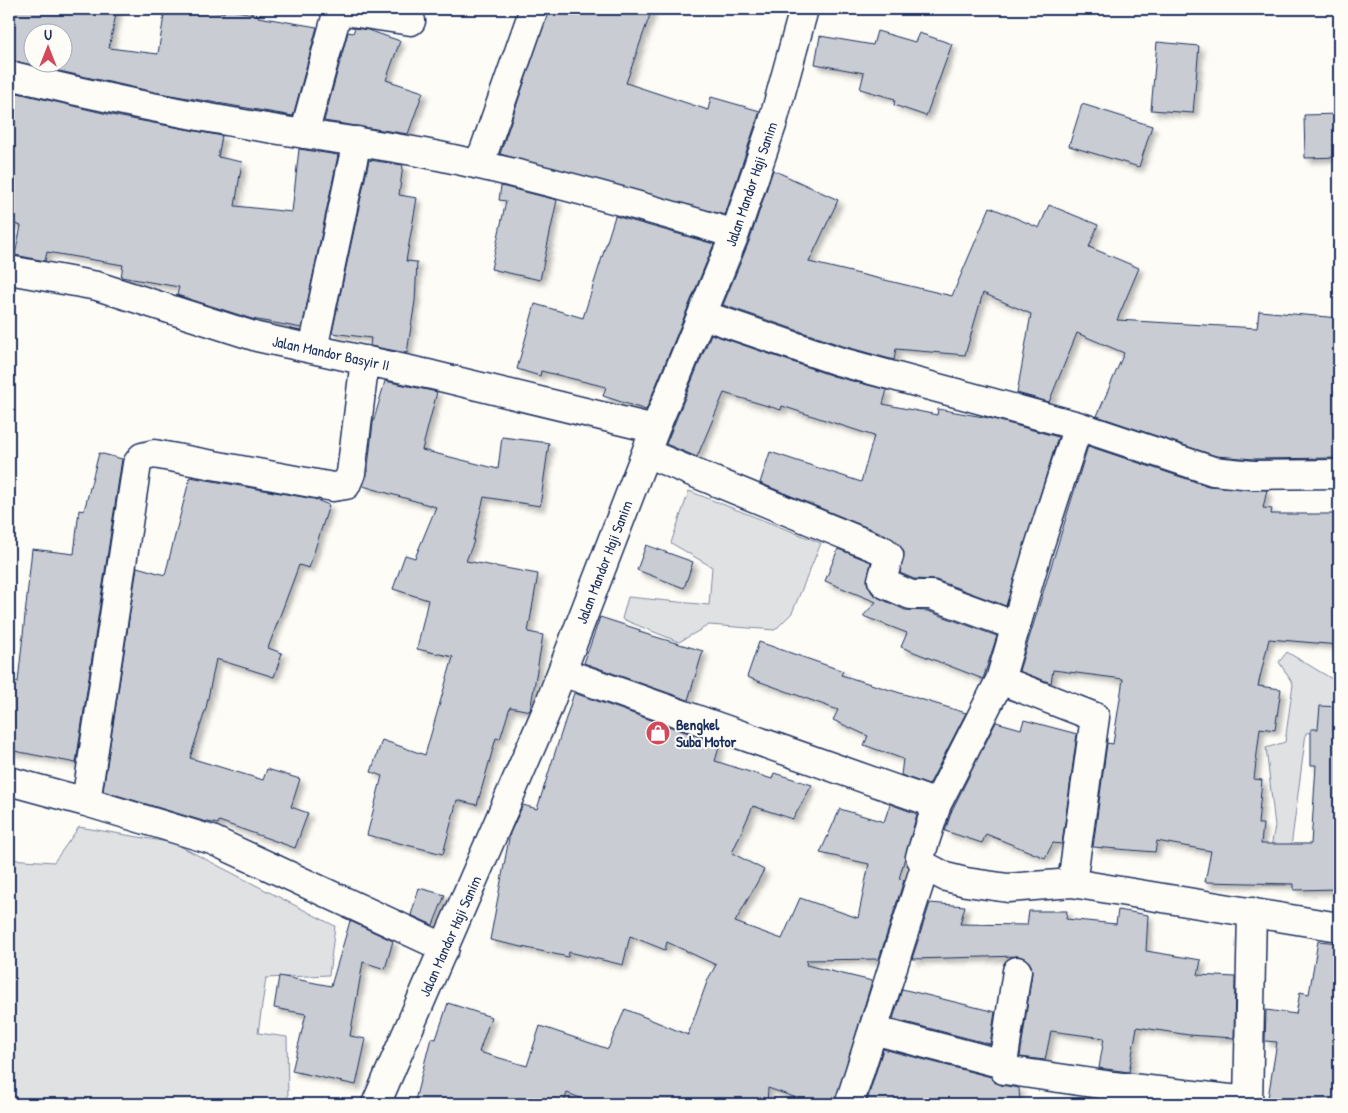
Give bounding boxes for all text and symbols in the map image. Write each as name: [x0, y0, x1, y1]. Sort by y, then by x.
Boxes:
north arrow: [22, 22, 72, 72]
text: U: [44, 25, 52, 44]
street label: Jalan Mandor Haji Sanim: [720, 119, 782, 249]
street label: Jalan Mandor Basyir II: [270, 330, 392, 376]
street label: Jalan Mandor Haji Sanim: [571, 497, 637, 627]
place label: Bengkel Suba Motor: [676, 714, 737, 752]
shop icon: Bengkel Suba Motor: [645, 720, 671, 746]
street label: Jalan Mandor Haji Sanim: [414, 872, 486, 1000]

